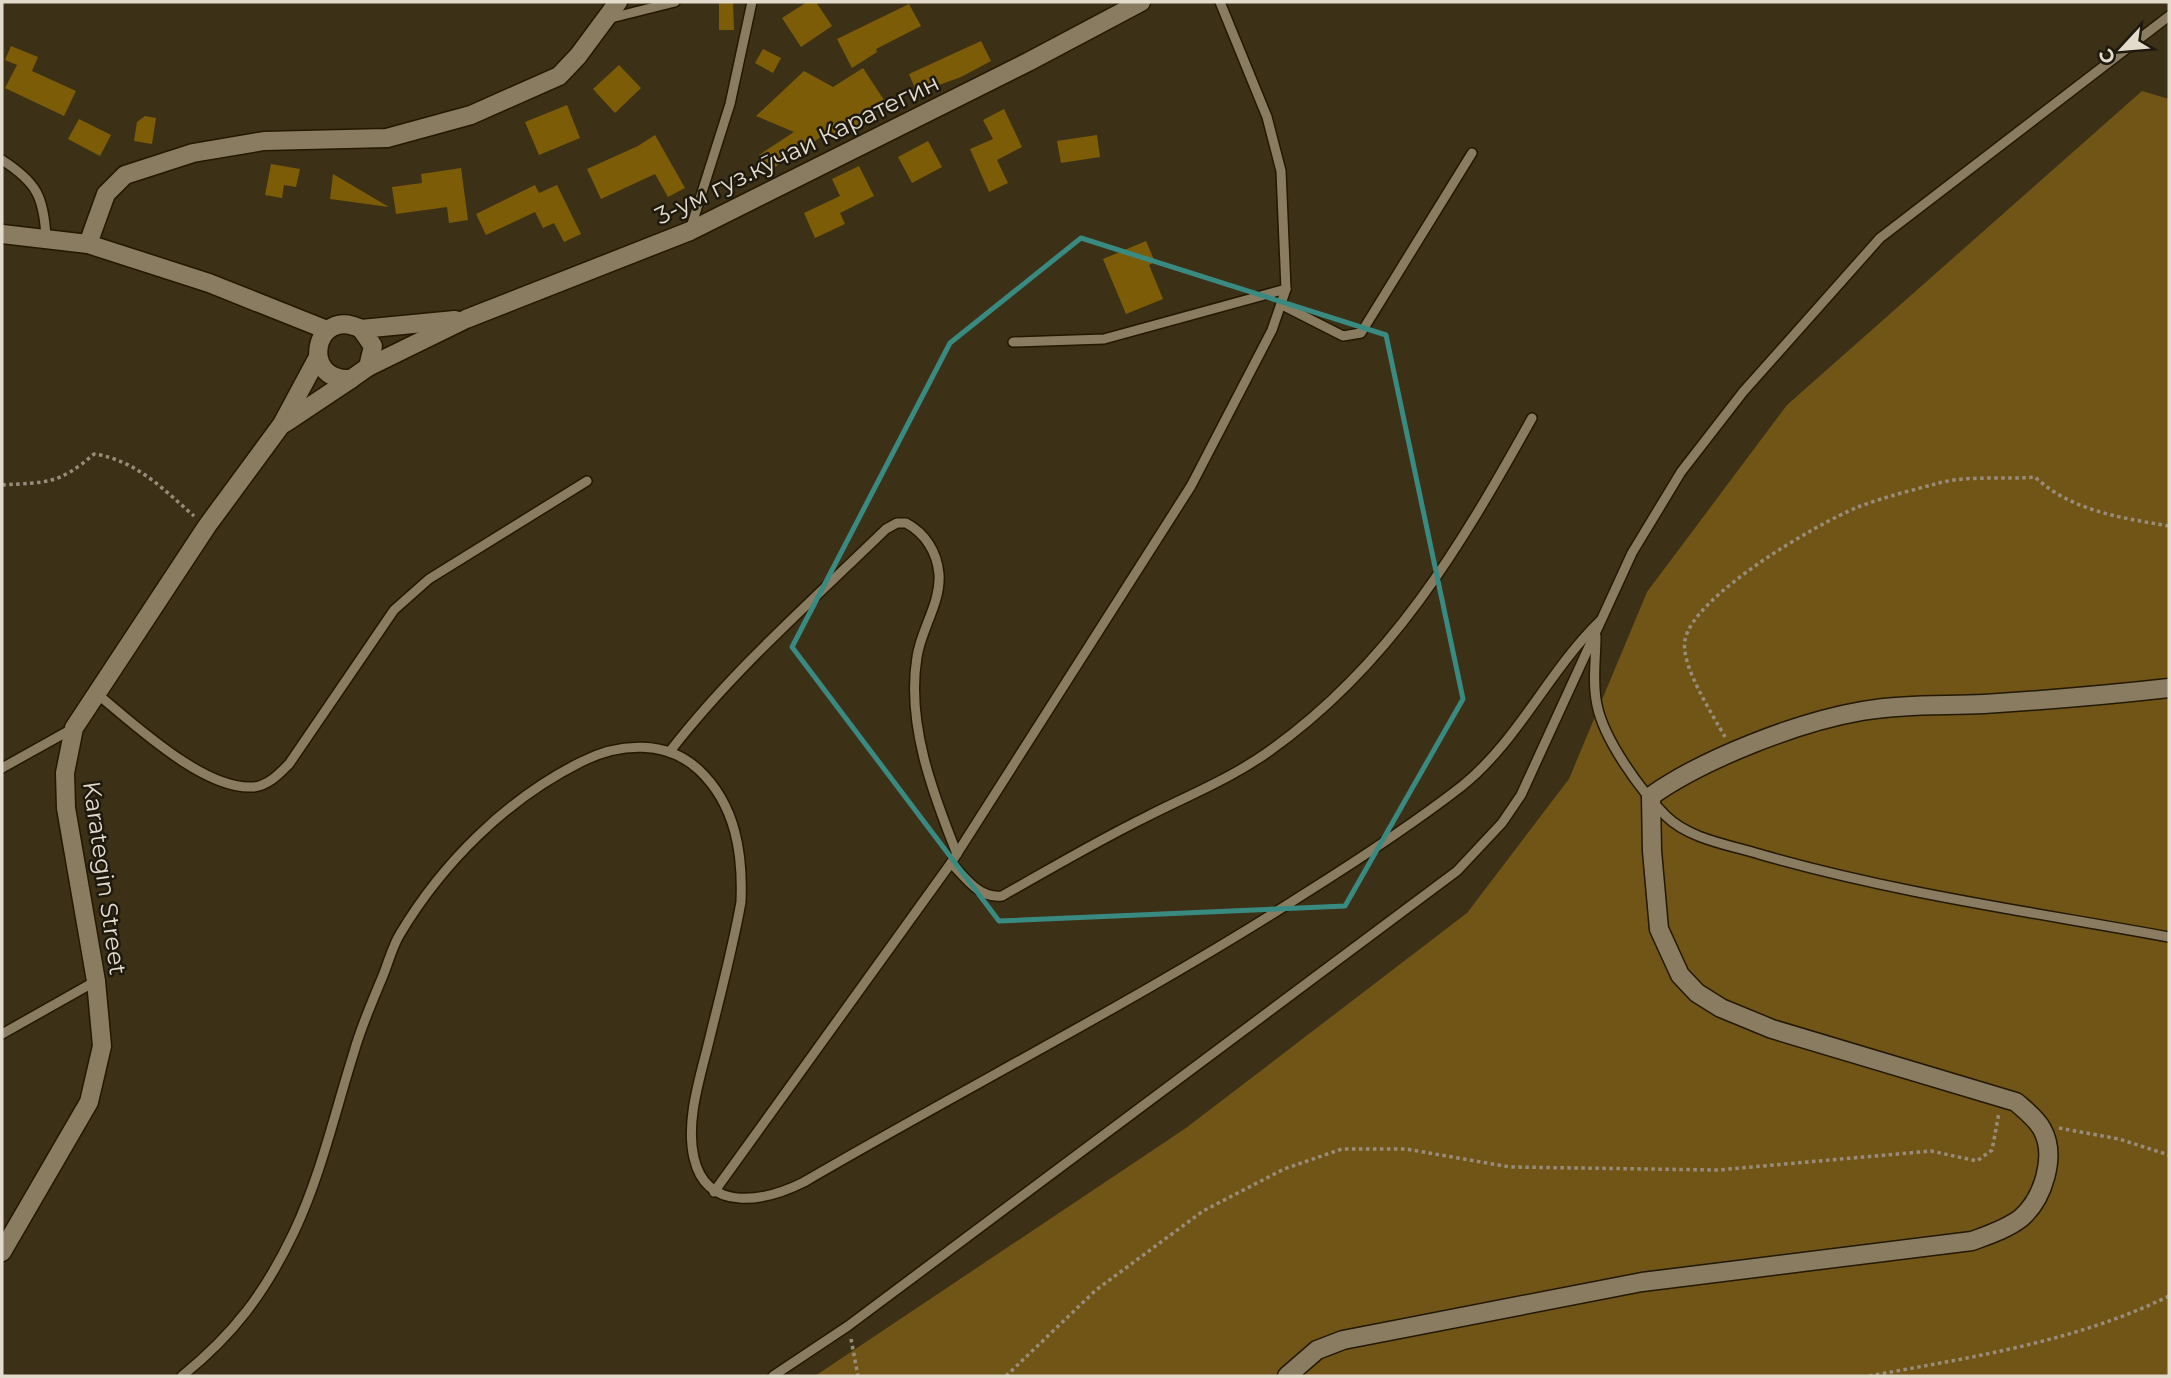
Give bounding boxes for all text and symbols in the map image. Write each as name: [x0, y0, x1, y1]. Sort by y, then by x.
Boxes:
north arrow: [2087, 14, 2157, 84]
text: С: [2094, 45, 2121, 67]
street label: 3-ум гуз.кӯчаи Каратегин: [650, 68, 944, 230]
street label: Karategin Street: [77, 779, 133, 977]

